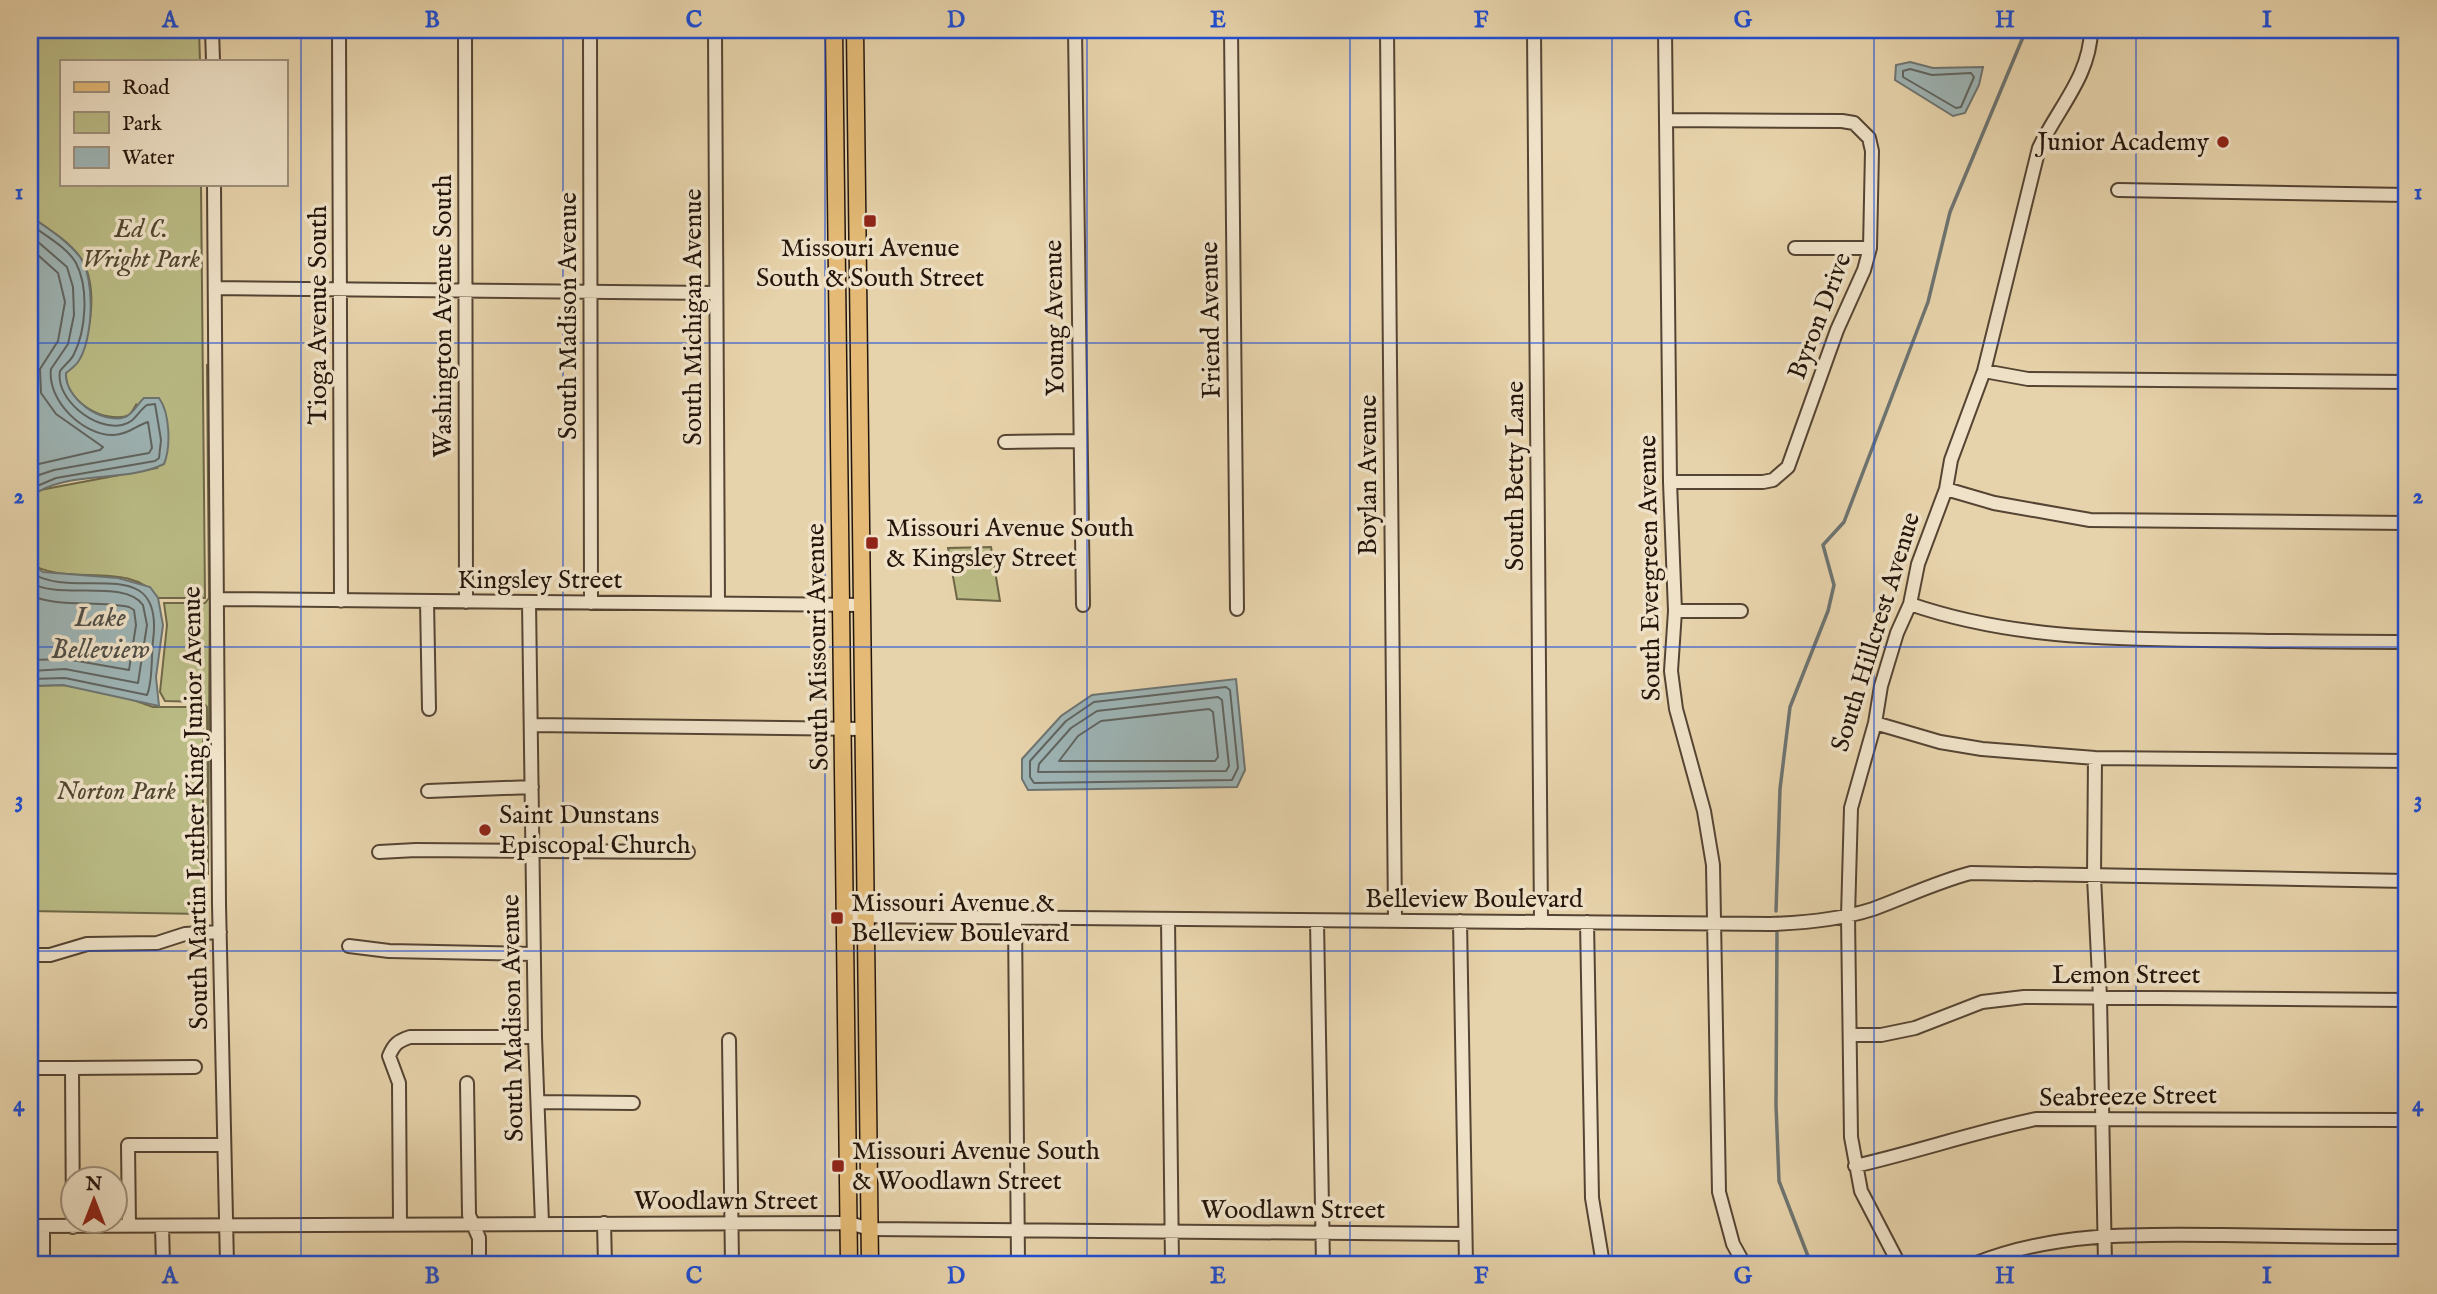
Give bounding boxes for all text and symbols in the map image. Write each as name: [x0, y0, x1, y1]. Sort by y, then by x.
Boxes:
text: A: [161, 6, 179, 35]
text: B: [424, 6, 440, 35]
text: C: [686, 6, 703, 35]
text: D: [947, 6, 965, 35]
text: E: [1210, 6, 1226, 35]
text: F: [1474, 6, 1489, 35]
text: G: [1734, 6, 1753, 35]
text: H: [1995, 6, 2015, 35]
text: I: [2262, 6, 2272, 35]
legend: [60, 60, 287, 186]
text: Road: [122, 75, 170, 102]
text: Park: [122, 111, 163, 138]
place label: Junior Academy: [2034, 126, 2209, 159]
marker: Junior Academy: [2215, 134, 2231, 150]
text: Water: [122, 145, 175, 172]
street label: Washington Avenue South: [427, 174, 460, 458]
text: 1: [15, 178, 23, 207]
text: 1: [2414, 178, 2422, 207]
street label: South Michigan Avenue: [677, 189, 710, 445]
street label: South Madison Avenue: [552, 192, 585, 440]
street label: Tioga Avenue South: [302, 205, 335, 425]
park label: Ed C. Wright Park: [82, 213, 201, 277]
marker: Missouri Avenue South & South Street: [862, 213, 878, 229]
place label: Missouri Avenue South & South Street: [756, 232, 984, 295]
street label: Young Avenue: [1037, 239, 1073, 397]
street label: Friend Avenue: [1193, 241, 1229, 399]
street label: Byron Drive: [1781, 248, 1859, 384]
street label: South Betty Lane: [1499, 381, 1532, 571]
street label: Boylan Avenue: [1352, 394, 1385, 555]
street label: South Evergreen Avenue: [1631, 434, 1669, 701]
text: 2: [14, 482, 25, 511]
text: 2: [2413, 482, 2424, 511]
street label: South Hillcrest Avenue: [1824, 508, 1928, 756]
place label: Missouri Avenue South & Kingsley Street: [886, 512, 1134, 575]
street label: South Missouri Avenue: [799, 523, 837, 771]
marker: Missouri Avenue South & Kingsley Street: [864, 535, 880, 551]
street label: Kingsley Street: [458, 564, 622, 597]
street label: South Martin Luther King Junior Avenue: [176, 586, 216, 1030]
water label: Lake Belleview: [51, 601, 149, 668]
park label: Norton Park: [56, 775, 176, 808]
text: 3: [15, 786, 23, 815]
text: 3: [2414, 786, 2422, 815]
place label: Saint Dunstans Episcopal Church: [499, 799, 691, 862]
marker: Saint Dunstans Episcopal Church: [477, 822, 493, 838]
street label: Belleview Boulevard: [1365, 883, 1583, 916]
place label: Missouri Avenue & Belleview Boulevard: [851, 887, 1069, 950]
street label: South Madison Avenue: [494, 894, 532, 1142]
marker: Missouri Avenue & Belleview Boulevard: [829, 910, 845, 926]
street label: Lemon Street: [2052, 959, 2200, 992]
street label: Seabreeze Street: [2039, 1079, 2217, 1115]
text: 4: [13, 1090, 25, 1119]
text: 4: [2412, 1090, 2424, 1119]
place label: Missouri Avenue South & Woodlawn Street: [852, 1135, 1100, 1198]
marker: Missouri Avenue South & Woodlawn Street: [830, 1158, 846, 1174]
north arrow: [60, 1164, 130, 1234]
text: N: [85, 1173, 103, 1197]
street label: Woodlawn Street: [634, 1185, 818, 1218]
street label: Woodlawn Street: [1201, 1194, 1385, 1227]
text: A: [161, 1262, 179, 1291]
text: B: [424, 1262, 440, 1291]
text: C: [686, 1262, 703, 1291]
text: D: [947, 1262, 965, 1291]
text: E: [1210, 1262, 1226, 1291]
text: F: [1474, 1262, 1489, 1291]
text: G: [1734, 1262, 1753, 1291]
text: H: [1995, 1262, 2015, 1291]
text: I: [2262, 1262, 2272, 1291]

